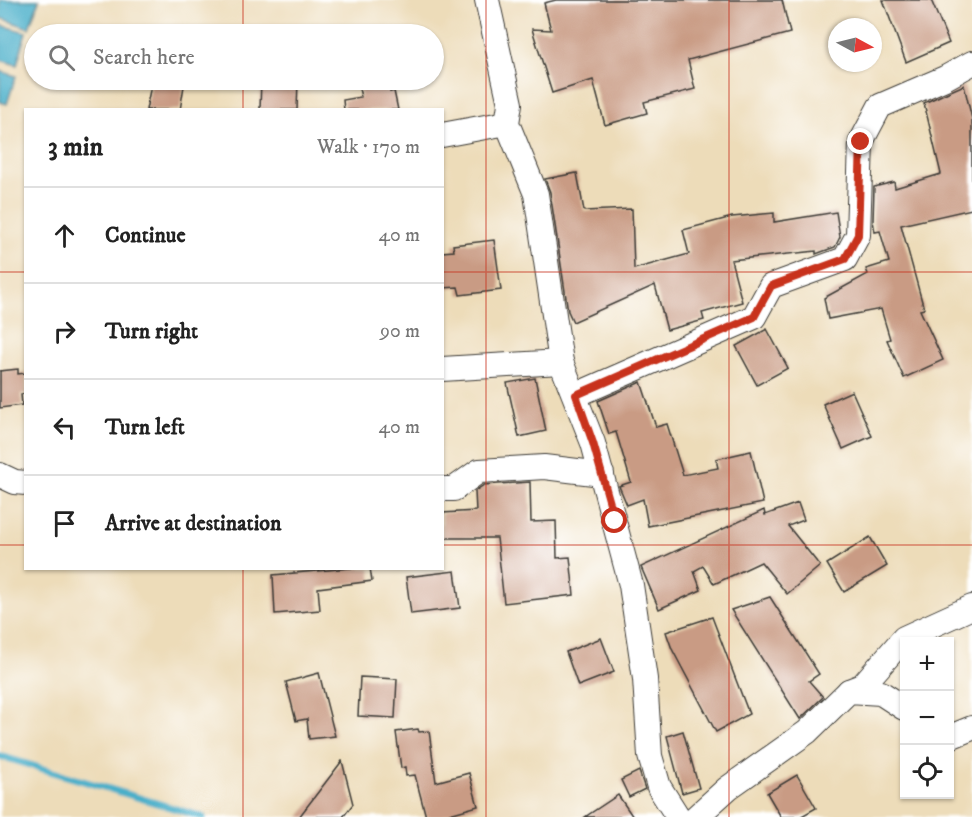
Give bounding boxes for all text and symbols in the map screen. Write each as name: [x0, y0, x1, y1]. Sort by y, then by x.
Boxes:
north arrow: [828, 18, 882, 72]
search box: [24, 24, 444, 90]
icon: search: [45, 41, 78, 74]
text: Search here: [93, 44, 195, 71]
route end: [847, 128, 873, 154]
text: 3 min: [48, 131, 103, 164]
text: Walk · 170 m: [317, 135, 420, 160]
icon: ahead: [48, 219, 81, 252]
text: Continue: [105, 222, 186, 249]
text: 40 m: [378, 223, 420, 248]
icon: right: [48, 315, 81, 348]
text: Turn right: [105, 318, 198, 345]
text: 90 m: [380, 319, 420, 344]
icon: left: [48, 411, 81, 444]
text: Turn left: [105, 414, 185, 441]
text: 40 m: [378, 415, 420, 440]
icon: arrive: [48, 507, 81, 540]
route start: [601, 507, 627, 533]
text: Arrive at destination: [105, 510, 282, 537]
map controls: [900, 637, 954, 799]
button: +: [900, 637, 954, 691]
button: −: [900, 691, 954, 745]
button: locate: [900, 745, 954, 799]

